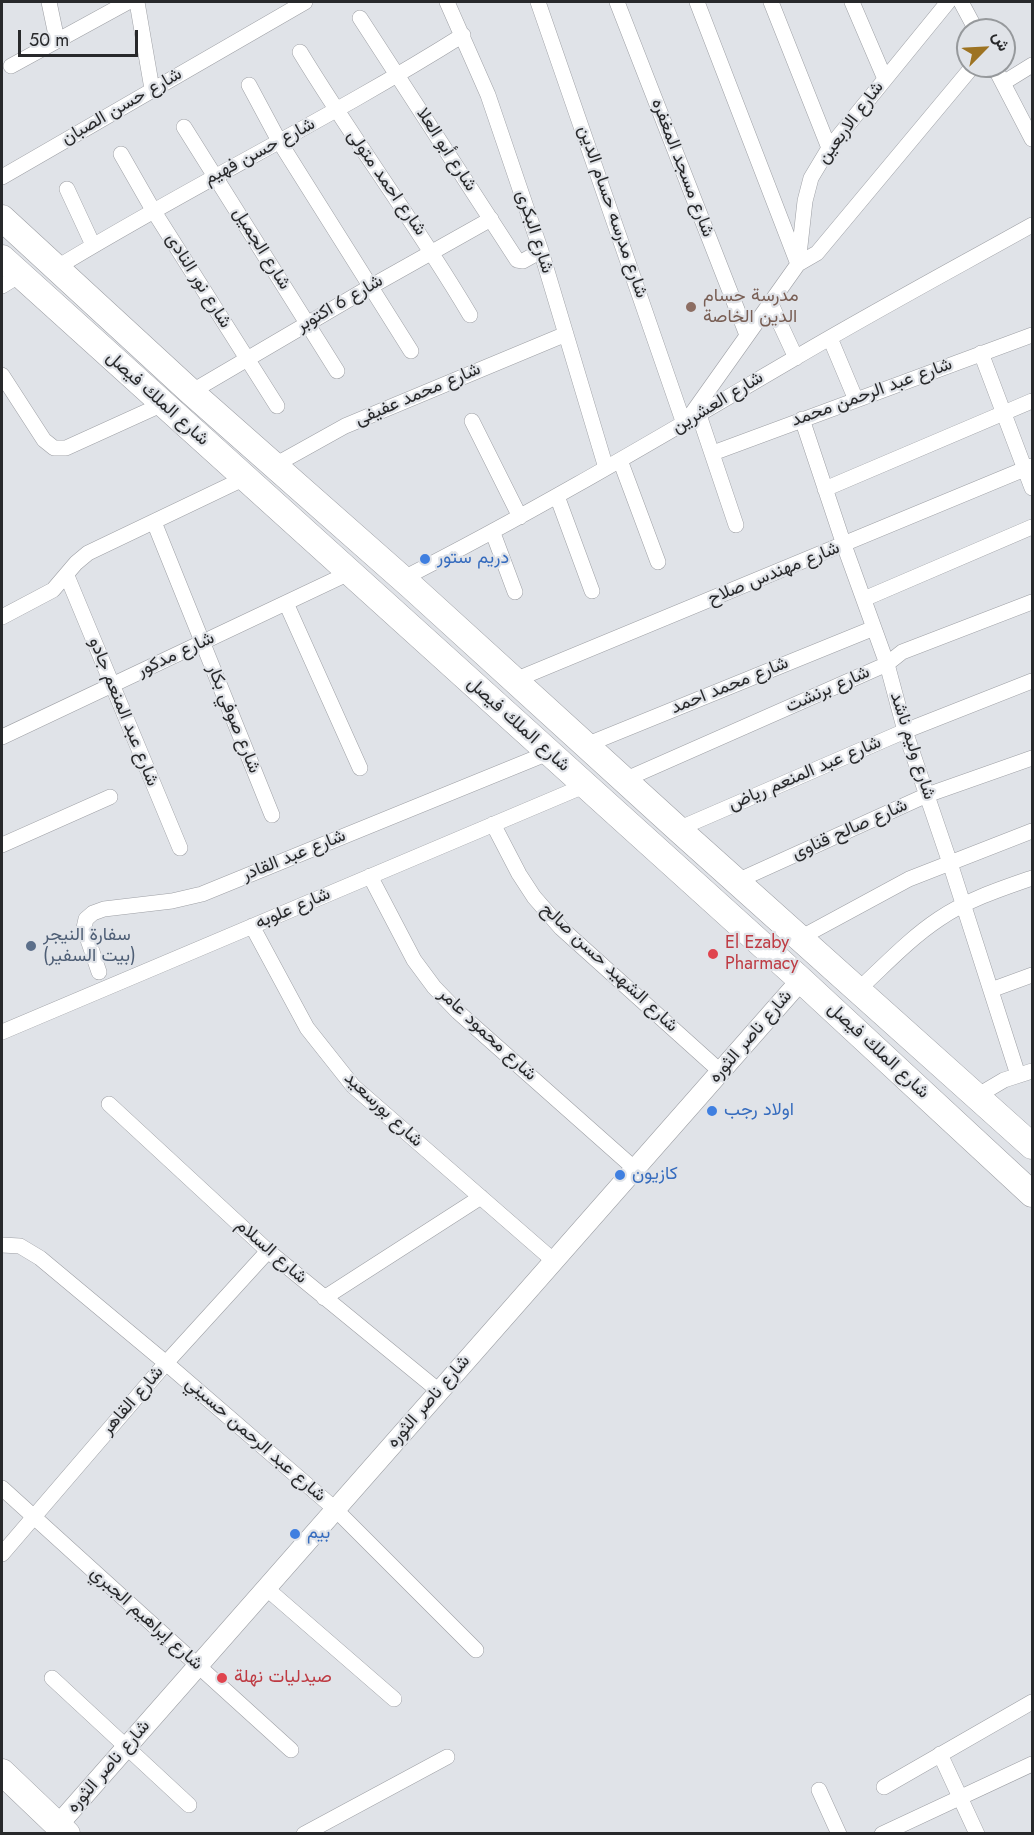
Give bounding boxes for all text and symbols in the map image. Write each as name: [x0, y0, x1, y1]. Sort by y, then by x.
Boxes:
scale bar: [21, 18, 141, 56]
north arrow: [956, 18, 1016, 78]
text: 50 m: [29, 27, 69, 53]
text: ش: [987, 28, 1015, 55]
street label: شارع حسن الصبان: [58, 64, 186, 150]
street label: شارع الاربعين: [813, 78, 889, 168]
street label: شارع مسجد المغفره: [646, 96, 718, 240]
street label: شارع أبو العلا: [411, 104, 481, 196]
street label: شارع حسن فهيم: [201, 114, 319, 190]
street label: شارع مدرسه حسام الدين: [572, 123, 652, 301]
street label: شارع احمد متولى: [342, 126, 430, 240]
street label: شارع البكرى: [510, 188, 558, 276]
street label: شارع الجميل: [227, 204, 295, 294]
street label: شارع نور النادى: [160, 230, 236, 332]
street label: شارع 6 اكتوبر: [293, 271, 387, 337]
place label: مدرسة حسام الدين الخاصة: [703, 286, 799, 328]
marker: مدرسة حسام الدين الخاصة: [684, 300, 698, 314]
street label: شارع الملك فيصل: [101, 347, 213, 451]
street label: شارع عبد الرحمن محمد: [789, 354, 955, 432]
street label: شارع محمد عفيفى: [352, 359, 484, 431]
street label: شارع العشرين: [668, 367, 768, 439]
street label: شارع مهندس صلاح: [705, 538, 843, 610]
place label: دريم ستور: [437, 548, 509, 570]
marker: دريم ستور: [418, 552, 432, 566]
street label: شارع مدكور: [134, 628, 218, 682]
street label: شارع عبد المنعم جادو: [83, 635, 163, 789]
street label: شارع محمد احمد: [668, 653, 792, 719]
street label: شارع صوفي بكار: [201, 661, 265, 777]
street label: شارع برنشت: [783, 662, 873, 718]
street label: شارع الملك فيصل: [462, 673, 574, 777]
street label: شارع وليم ناشد: [884, 690, 940, 802]
street label: شارع عبد المنعم رياض: [725, 732, 885, 816]
street label: شارع صالح قناوى: [789, 795, 911, 865]
street label: شارع عبد القادر: [239, 825, 349, 887]
street label: شارع علوبه: [252, 884, 334, 934]
street label: شارع الشهيد حسن صالح: [536, 899, 682, 1037]
place label: سفارة النيجر (بيت السفير): [43, 925, 136, 968]
place label: El Ezaby Pharmacy: [725, 933, 798, 976]
marker: سفارة النيجر (بيت السفير): [24, 939, 38, 953]
marker: El Ezaby Pharmacy: [706, 947, 720, 961]
street label: شارع محمود عامر: [433, 984, 541, 1086]
street label: شارع ناصر الثوره: [705, 986, 797, 1088]
street label: شارع الملك فيصل: [823, 998, 933, 1104]
street label: شارع بورسعيد: [339, 1068, 427, 1152]
place label: اولاد رجب: [724, 1100, 794, 1122]
marker: اولاد رجب: [705, 1104, 719, 1118]
place label: كازيون: [632, 1164, 678, 1186]
marker: كازيون: [613, 1168, 627, 1182]
street label: شارع السلام: [231, 1215, 311, 1289]
street label: شارع ناصر الثوره: [383, 1351, 475, 1453]
street label: شارع القاهر: [97, 1362, 169, 1440]
street label: شارع عبد الرحمن حسيني: [180, 1373, 330, 1507]
place label: بيم: [307, 1523, 330, 1545]
marker: بيم: [288, 1527, 302, 1541]
street label: شارع إبراهيم الجبري: [85, 1563, 207, 1675]
place label: صيدليات نهلة: [234, 1667, 332, 1689]
marker: صيدليات نهلة: [215, 1671, 229, 1685]
street label: شارع ناصر الثوره: [63, 1716, 155, 1818]

